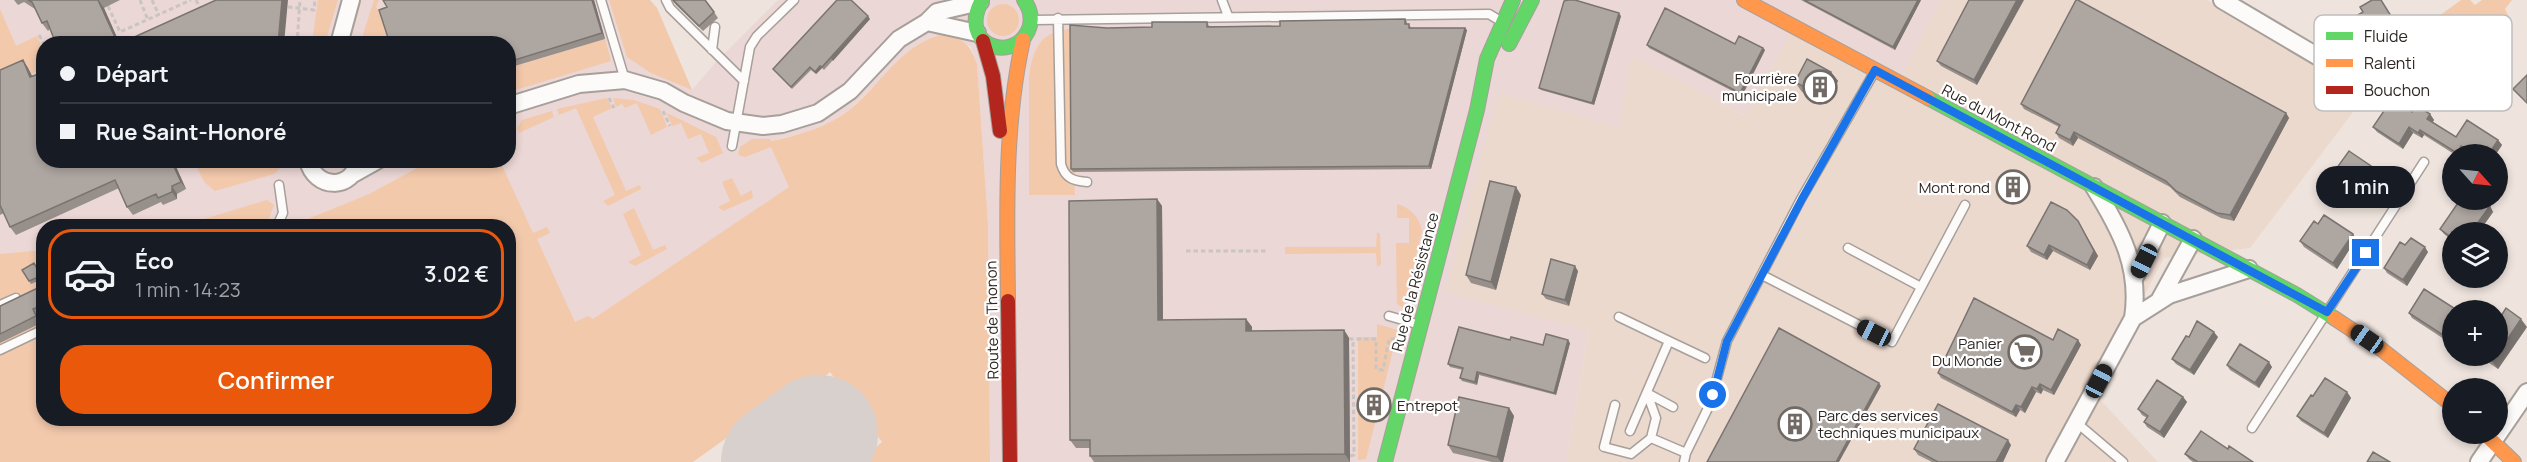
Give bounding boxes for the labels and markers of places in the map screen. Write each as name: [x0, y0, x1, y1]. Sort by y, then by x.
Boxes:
place label: Fourrière municipale: [1722, 68, 1797, 106]
building icon: Fourrière municipale: [1802, 69, 1838, 105]
building icon: Mont rond: [1995, 169, 2031, 205]
place label: Mont rond: [1919, 177, 1990, 198]
place label: Panier Du Monde: [1932, 333, 2003, 371]
supermarket icon: Panier Du Monde: [2007, 334, 2043, 370]
building icon: Entrepot: [1356, 387, 1392, 423]
place label: Entrepot: [1397, 395, 1458, 416]
place label: Parc des services techniques municipaux: [1818, 405, 1979, 443]
building icon: Parc des services techniques municipaux: [1777, 406, 1813, 442]

